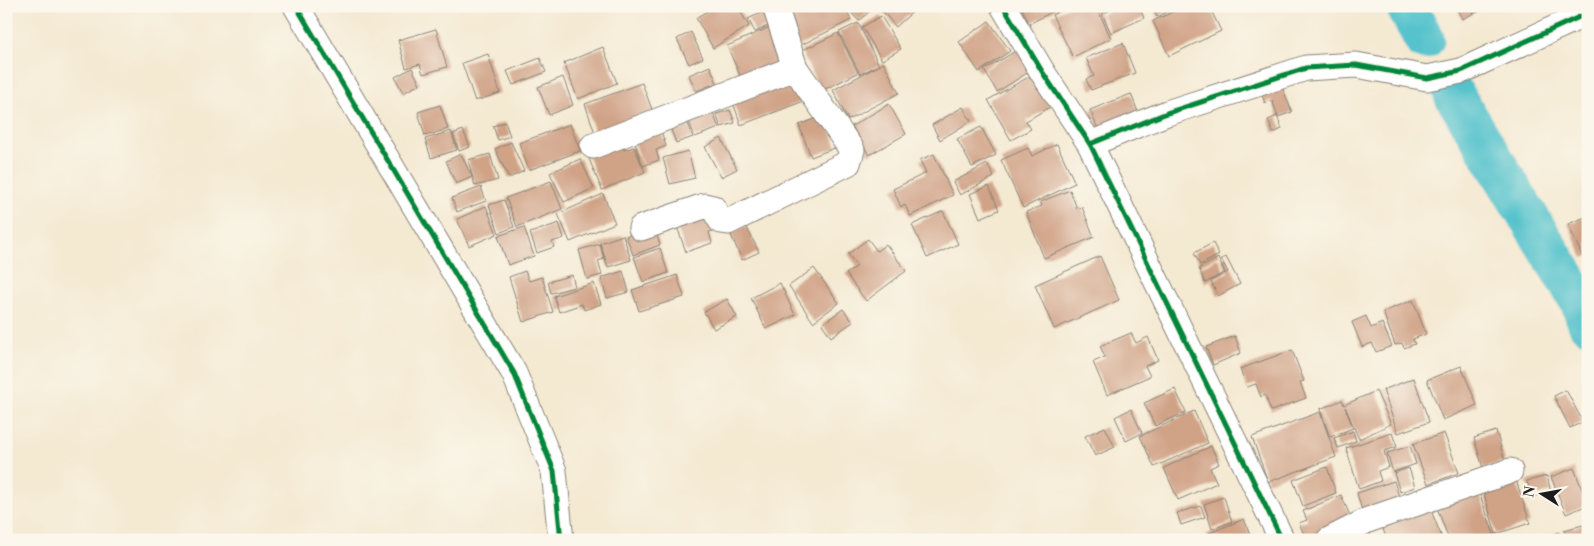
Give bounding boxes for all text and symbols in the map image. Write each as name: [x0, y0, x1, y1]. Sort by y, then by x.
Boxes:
north arrow: [1516, 468, 1566, 518]
text: N: [1520, 485, 1540, 499]

